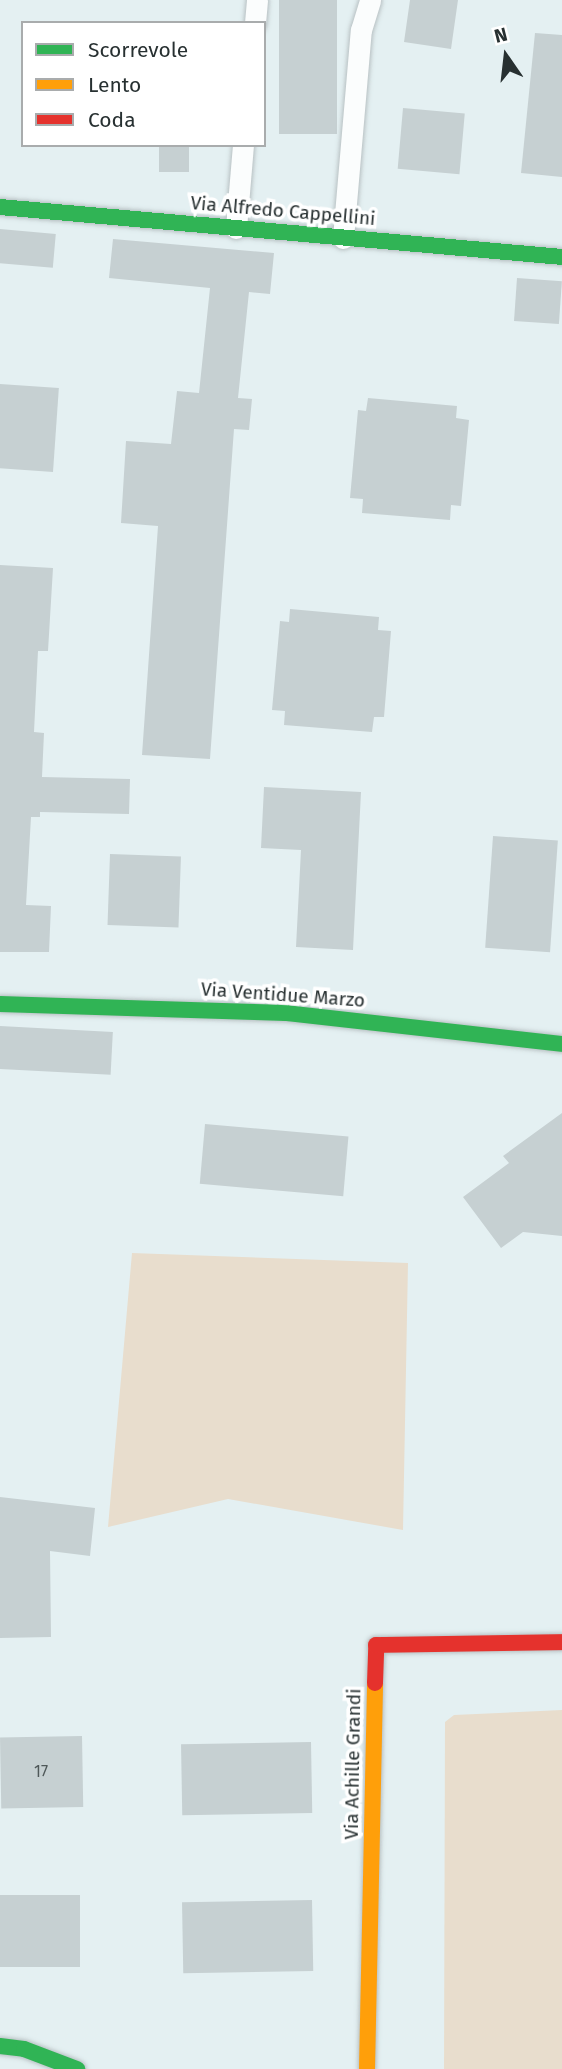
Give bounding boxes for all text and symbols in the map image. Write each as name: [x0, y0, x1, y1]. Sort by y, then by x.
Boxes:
legend: [21, 21, 266, 147]
north arrow: [471, 21, 541, 91]
text: N: [492, 22, 510, 48]
text: Scorrevole: [88, 37, 188, 63]
text: Lento: [88, 72, 141, 98]
text: Coda: [88, 107, 136, 133]
street label: Via Alfredo Cappellini: [190, 192, 376, 230]
street label: Via Ventidue Marzo: [200, 978, 366, 1012]
street label: Via Achille Grandi: [340, 1688, 366, 1840]
house number: 17: [34, 1762, 48, 1782]

